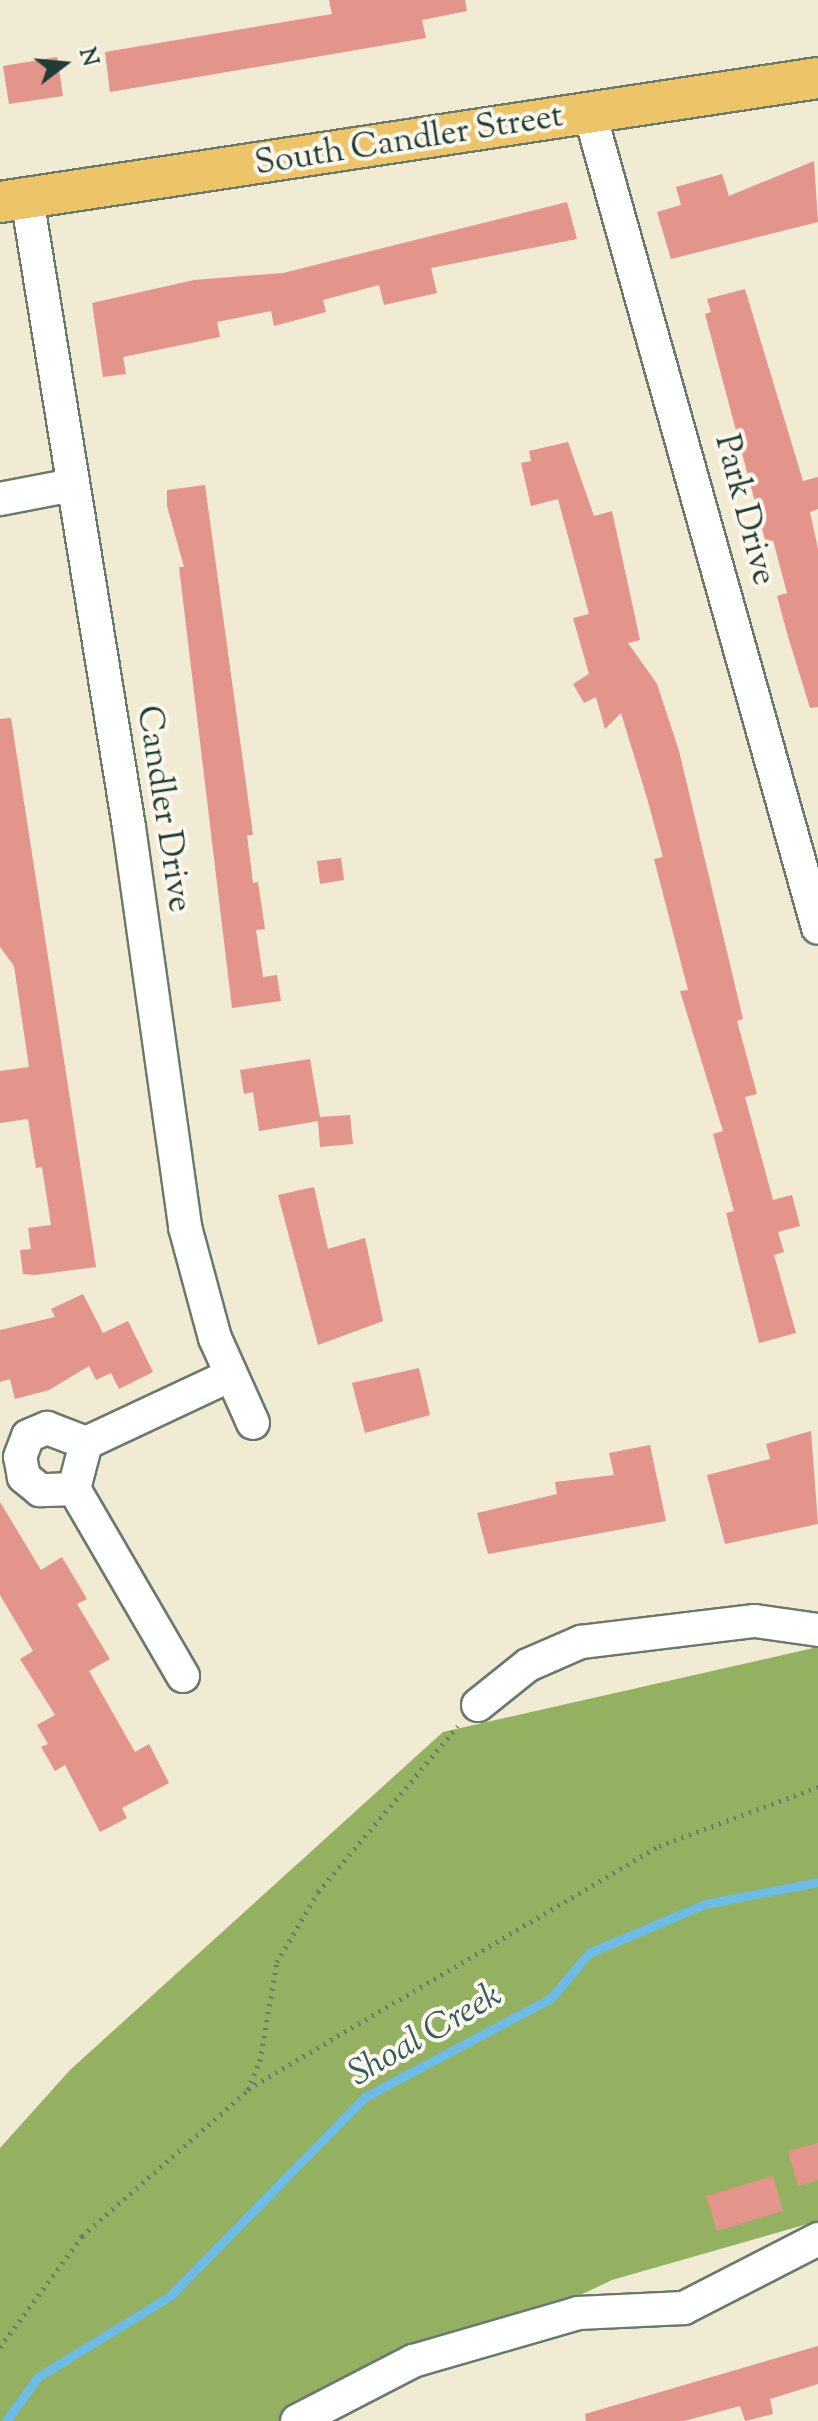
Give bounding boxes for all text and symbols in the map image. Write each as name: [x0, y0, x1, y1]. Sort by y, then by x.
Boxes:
north arrow: [24, 24, 104, 104]
text: N: [69, 45, 105, 70]
street label: South Candler Street: [252, 96, 566, 186]
street label: Park Drive: [704, 430, 784, 590]
street label: Candler Drive: [127, 703, 199, 915]
water label: Shoal Creek: [342, 1975, 510, 2097]

